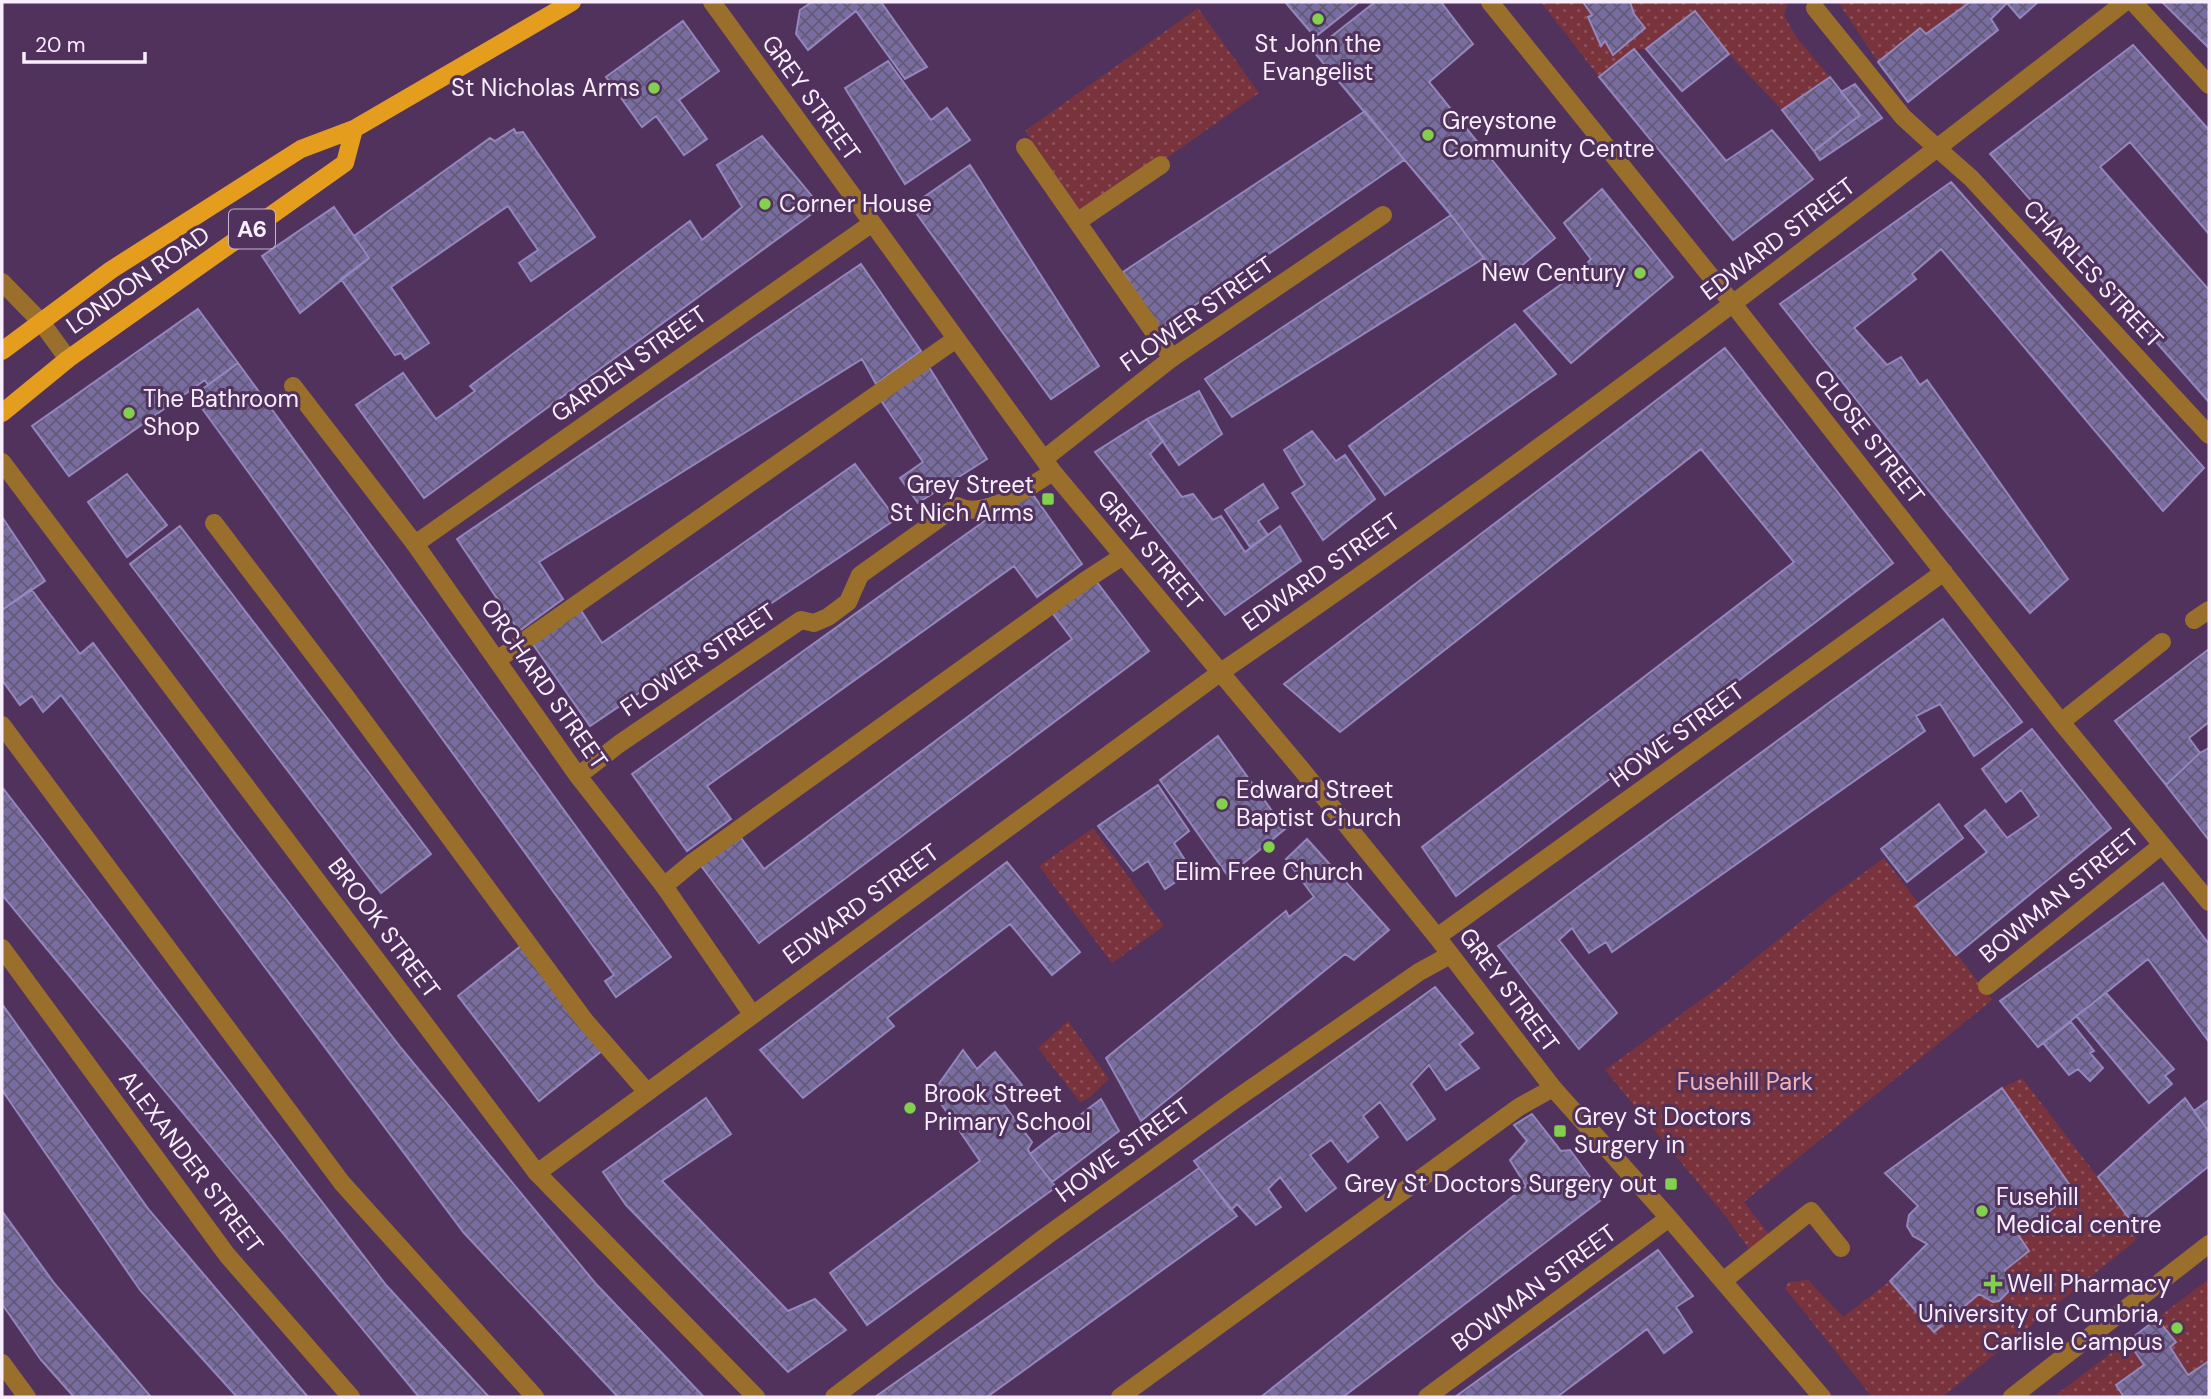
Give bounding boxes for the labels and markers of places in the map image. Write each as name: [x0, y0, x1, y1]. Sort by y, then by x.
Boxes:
marker: St John the Evangelist: [1310, 11, 1326, 27]
place label: St John the Evangelist: [1255, 28, 1381, 87]
place label: St Nicholas Arms: [451, 72, 640, 103]
marker: St Nicholas Arms: [646, 80, 662, 96]
place label: Greystone Community Centre: [1442, 105, 1655, 164]
marker: Greystone Community Centre: [1420, 127, 1436, 143]
place label: Corner House: [779, 188, 932, 219]
marker: Corner House: [757, 196, 773, 212]
place label: New Century: [1482, 257, 1626, 288]
marker: New Century: [1632, 265, 1648, 281]
place label: The Bathroom Shop: [143, 383, 299, 442]
marker: The Bathroom Shop: [121, 405, 137, 421]
place label: Grey Street St Nich Arms: [890, 469, 1034, 528]
marker: Grey Street St Nich Arms: [1040, 491, 1056, 507]
place label: Edward Street Baptist Church: [1236, 774, 1401, 833]
marker: Edward Street Baptist Church: [1214, 796, 1230, 812]
marker: Elim Free Church: [1261, 839, 1277, 855]
place label: Elim Free Church: [1175, 856, 1363, 887]
place label: Brook Street Primary School: [924, 1078, 1091, 1137]
marker: Brook Street Primary School: [902, 1100, 918, 1116]
place label: Grey St Doctors Surgery in: [1574, 1101, 1752, 1160]
marker: Grey St Doctors Surgery in: [1552, 1123, 1568, 1139]
place label: Grey St Doctors Surgery out: [1344, 1168, 1657, 1199]
marker: Grey St Doctors Surgery out: [1663, 1176, 1679, 1192]
place label: Fusehill Medical centre: [1996, 1181, 2162, 1240]
marker: Fusehill Medical centre: [1974, 1203, 1990, 1219]
place label: Well Pharmacy: [2007, 1268, 2171, 1299]
marker: Well Pharmacy: [1985, 1276, 2001, 1292]
place label: University of Cumbria, Carlisle Campus: [1918, 1298, 2163, 1357]
marker: University of Cumbria, Carlisle Campus: [2169, 1320, 2185, 1336]

